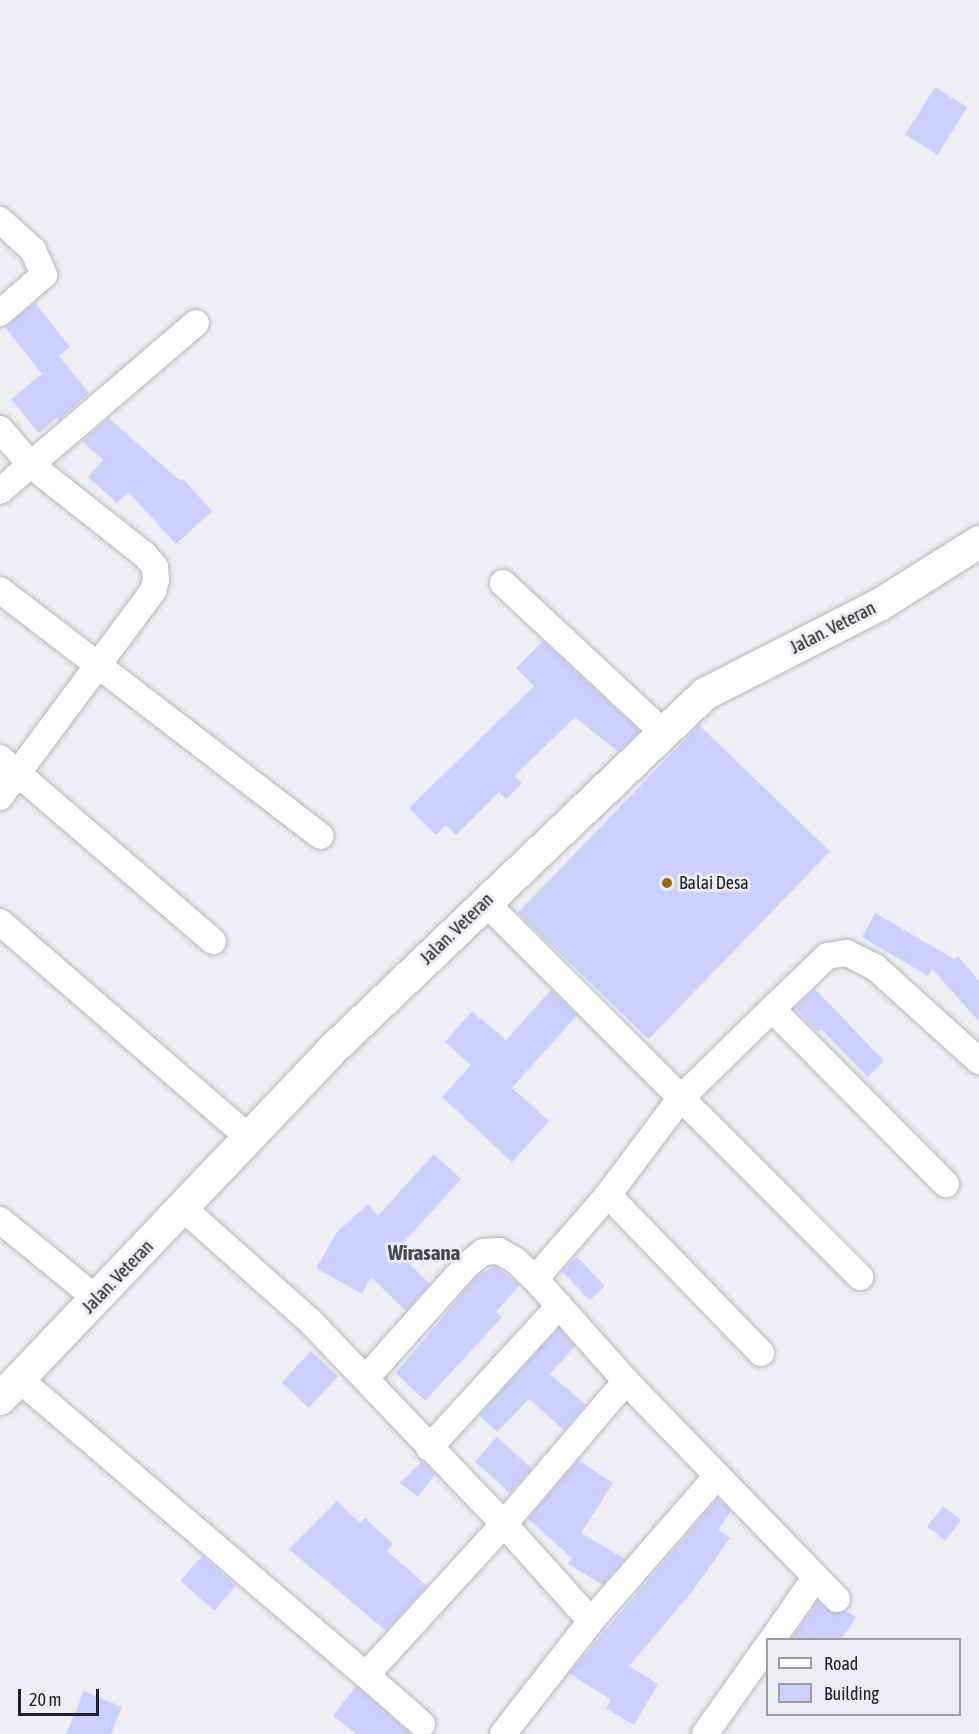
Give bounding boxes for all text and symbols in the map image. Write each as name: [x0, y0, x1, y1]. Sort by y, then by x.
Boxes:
street label: Jalan. Veteran: [787, 597, 879, 659]
place label: Balai Desa: [679, 872, 749, 894]
marker: Balai Desa: [660, 876, 674, 890]
street label: Jalan. Veteran: [416, 889, 498, 969]
street label: Jalan. Veteran: [78, 1236, 158, 1318]
district label: Wirasana: [388, 1239, 460, 1265]
legend: [766, 1638, 961, 1716]
text: Road: [824, 1653, 858, 1674]
scale bar: [21, 1677, 102, 1715]
text: Building: [824, 1683, 879, 1704]
text: 20 m: [29, 1689, 61, 1710]

